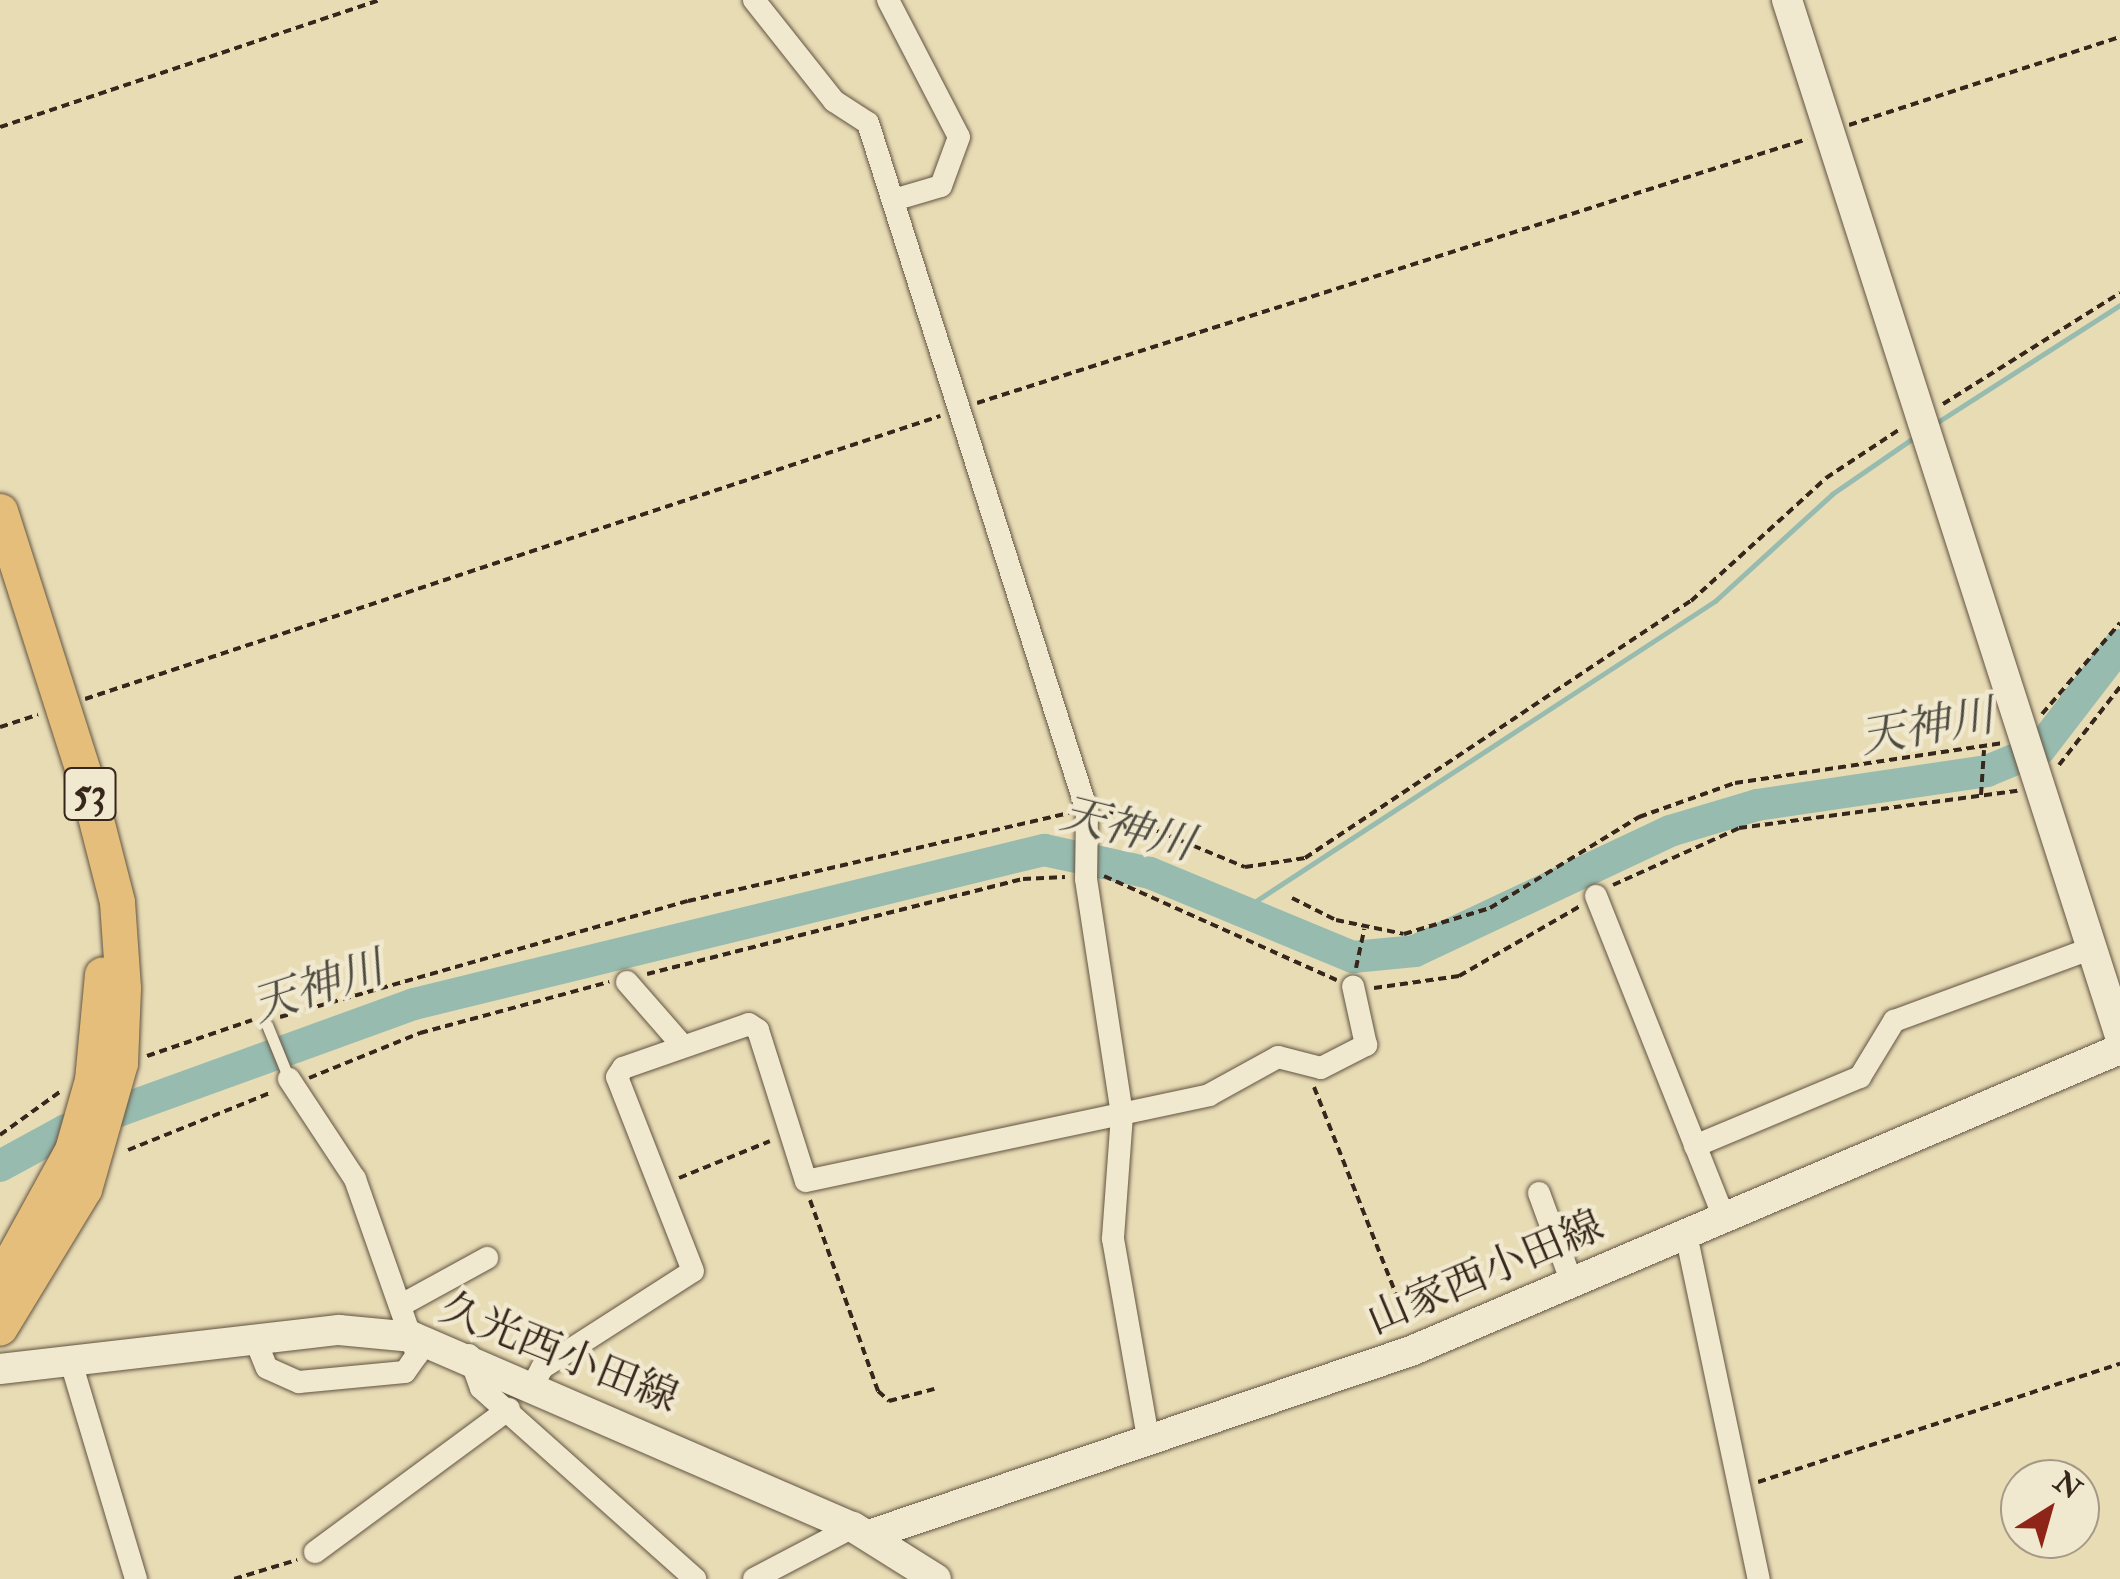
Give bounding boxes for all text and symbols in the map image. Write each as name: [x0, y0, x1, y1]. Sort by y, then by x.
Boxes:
water label: 天神川: [1856, 690, 1998, 766]
road number: 53: [62, 759, 118, 829]
water label: 天神川: [1055, 787, 1199, 873]
water label: 天神川: [245, 941, 391, 1035]
street label: 山家西小田線: [1359, 1201, 1611, 1345]
street label: 久光西小田線: [433, 1282, 685, 1424]
north arrow: [2000, 1459, 2100, 1559]
text: N: [2047, 1465, 2088, 1508]

